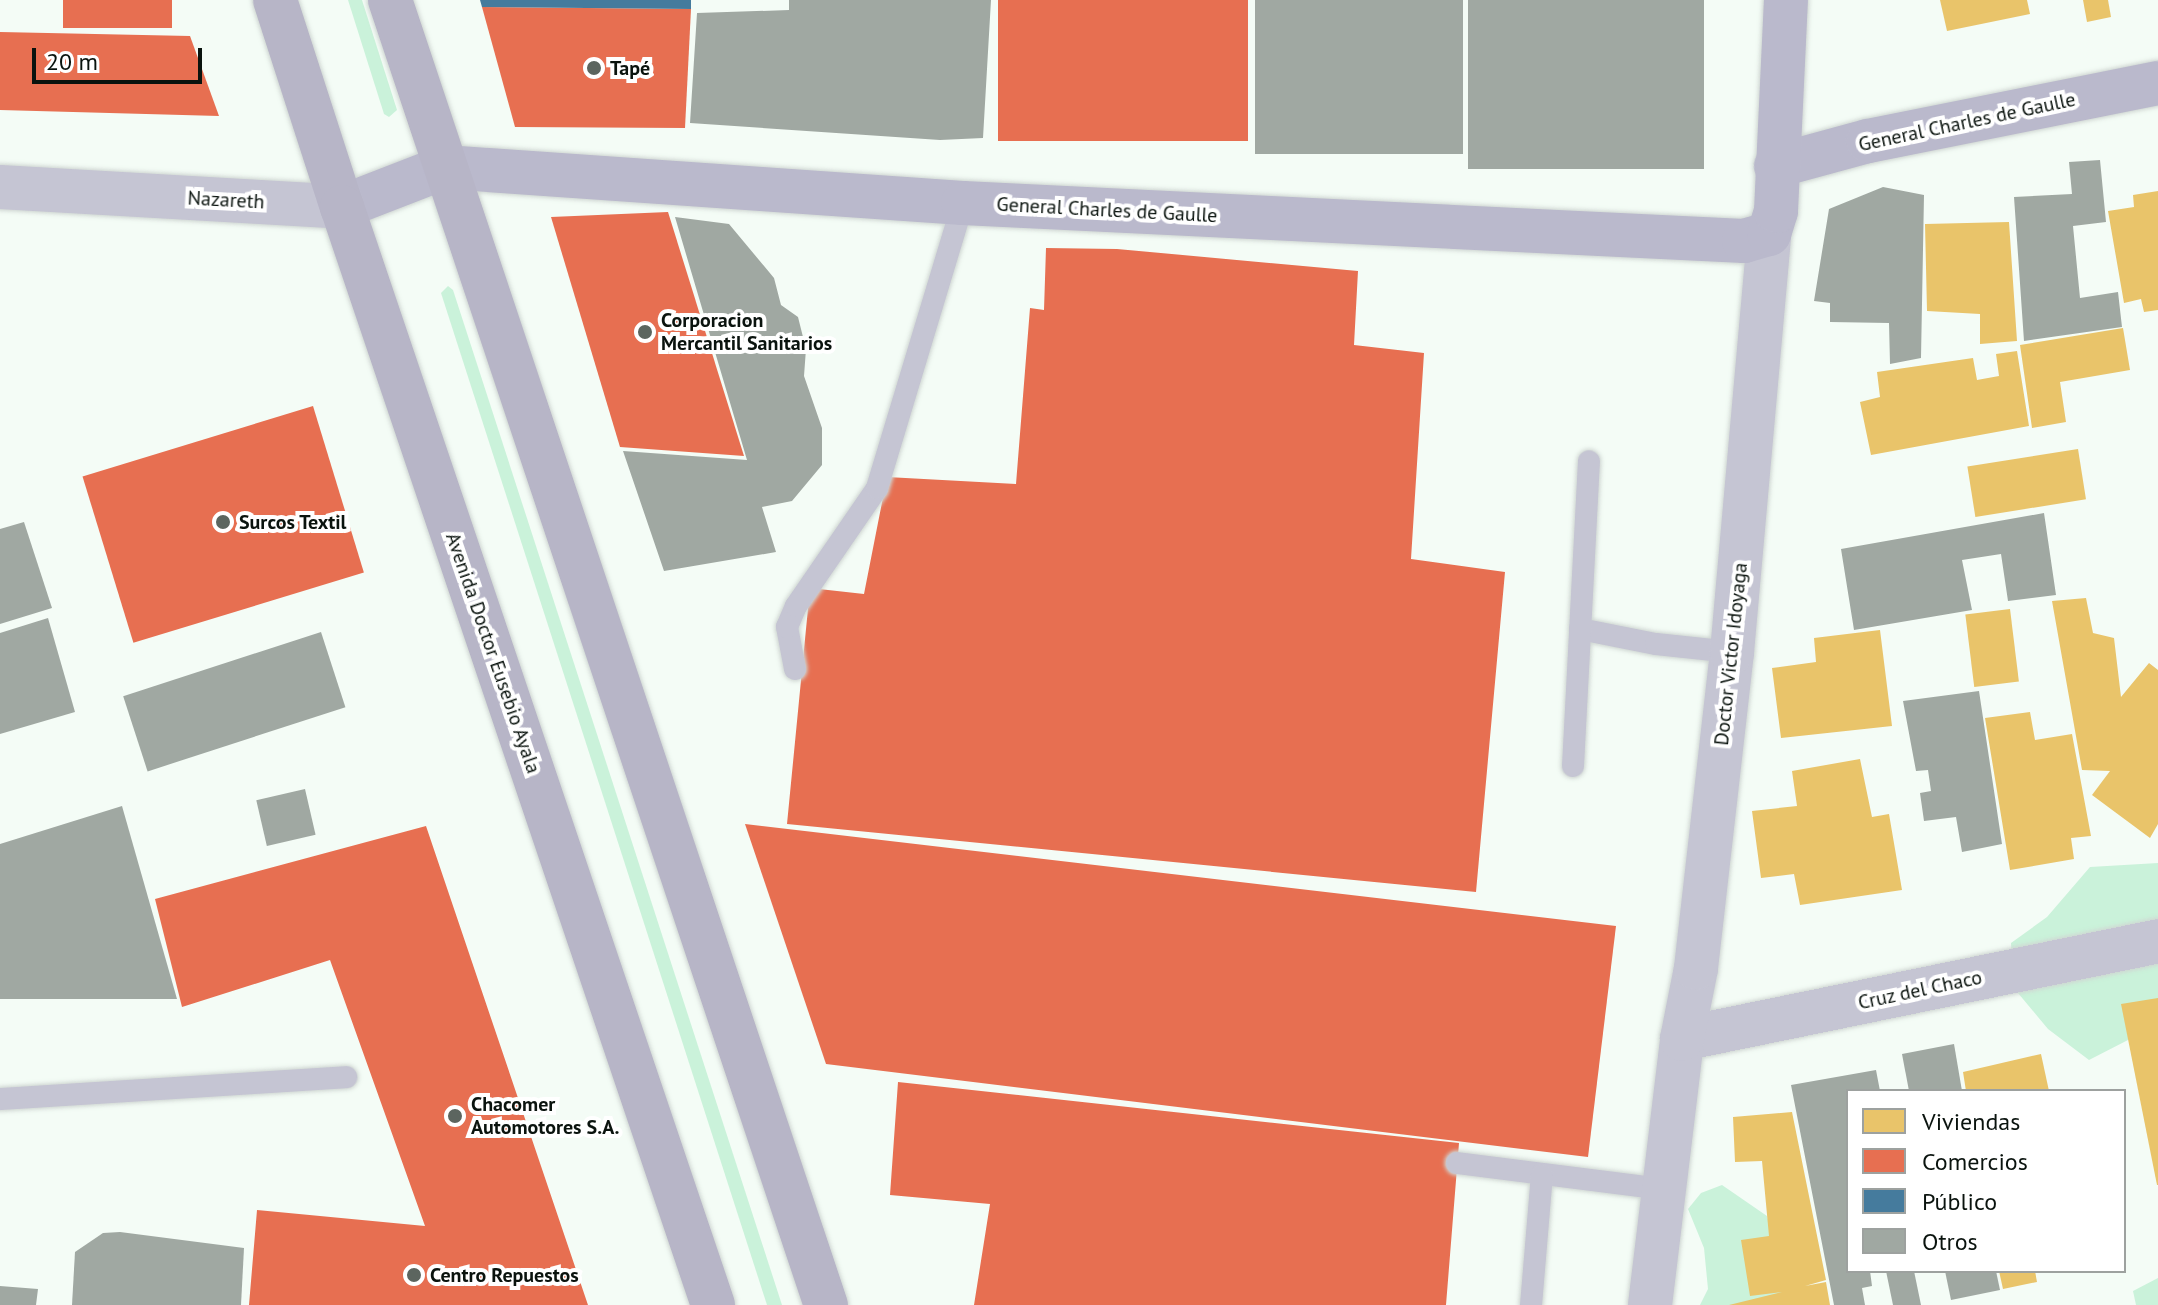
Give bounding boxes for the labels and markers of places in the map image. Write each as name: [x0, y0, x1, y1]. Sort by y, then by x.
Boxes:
place label: Tapé: [610, 56, 650, 80]
marker: Tapé: [585, 59, 603, 77]
place label: Corporacion Mercantil Sanitarios: [661, 308, 832, 355]
marker: Corporacion Mercantil Sanitarios: [636, 323, 654, 341]
place label: Surcos Textil: [239, 510, 347, 534]
marker: Surcos Textil: [214, 513, 232, 531]
place label: Chacomer Automotores S.A.: [471, 1092, 619, 1139]
marker: Chacomer Automotores S.A.: [446, 1107, 464, 1125]
place label: Centro Repuestos: [430, 1263, 579, 1287]
marker: Centro Repuestos: [405, 1266, 423, 1284]

